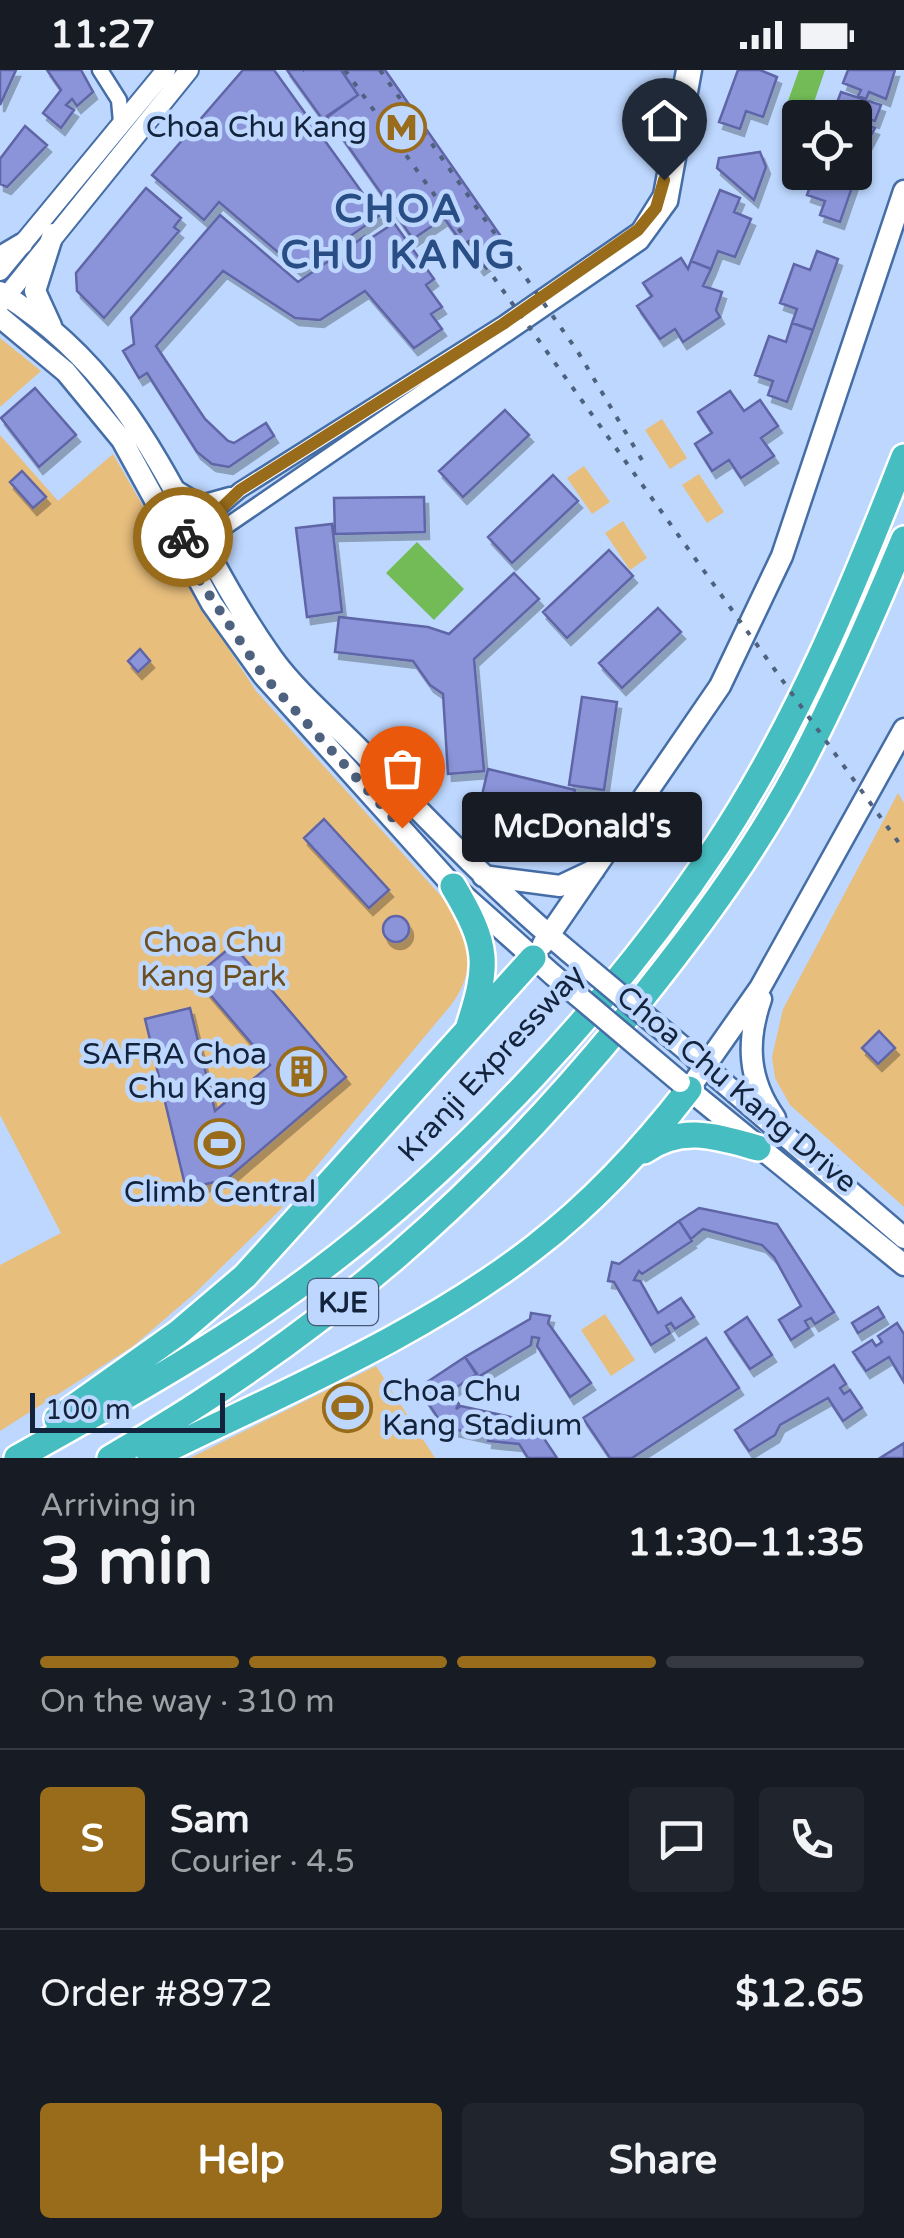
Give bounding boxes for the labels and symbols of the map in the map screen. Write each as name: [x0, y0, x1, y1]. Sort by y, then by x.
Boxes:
pin: [622, 78, 707, 181]
metro station icon: Choa Chu Kang: [376, 101, 428, 153]
place label: Choa Chu Kang: [146, 109, 367, 146]
district label: CHOA CHU KANG: [281, 185, 517, 279]
courier: [133, 487, 233, 587]
pin: [360, 726, 445, 829]
callout: McDonald's: [462, 793, 702, 863]
park label: Choa Chu Kang Park: [140, 924, 286, 995]
street label: Kranji Expressway: [390, 957, 592, 1170]
street label: Choa Chu Kang Drive: [609, 978, 865, 1201]
place label: SAFRA Choa Chu Kang: [82, 1036, 267, 1107]
building icon: SAFRA Choa Chu Kang: [276, 1045, 328, 1097]
sports icon: Climb Central: [194, 1117, 246, 1169]
place label: Climb Central: [124, 1174, 316, 1211]
road number: KJE: [308, 1279, 378, 1325]
place label: Choa Chu Kang Stadium: [382, 1373, 582, 1444]
sports icon: Choa Chu Kang Stadium: [321, 1382, 373, 1434]
scale bar: [30, 1388, 225, 1432]

